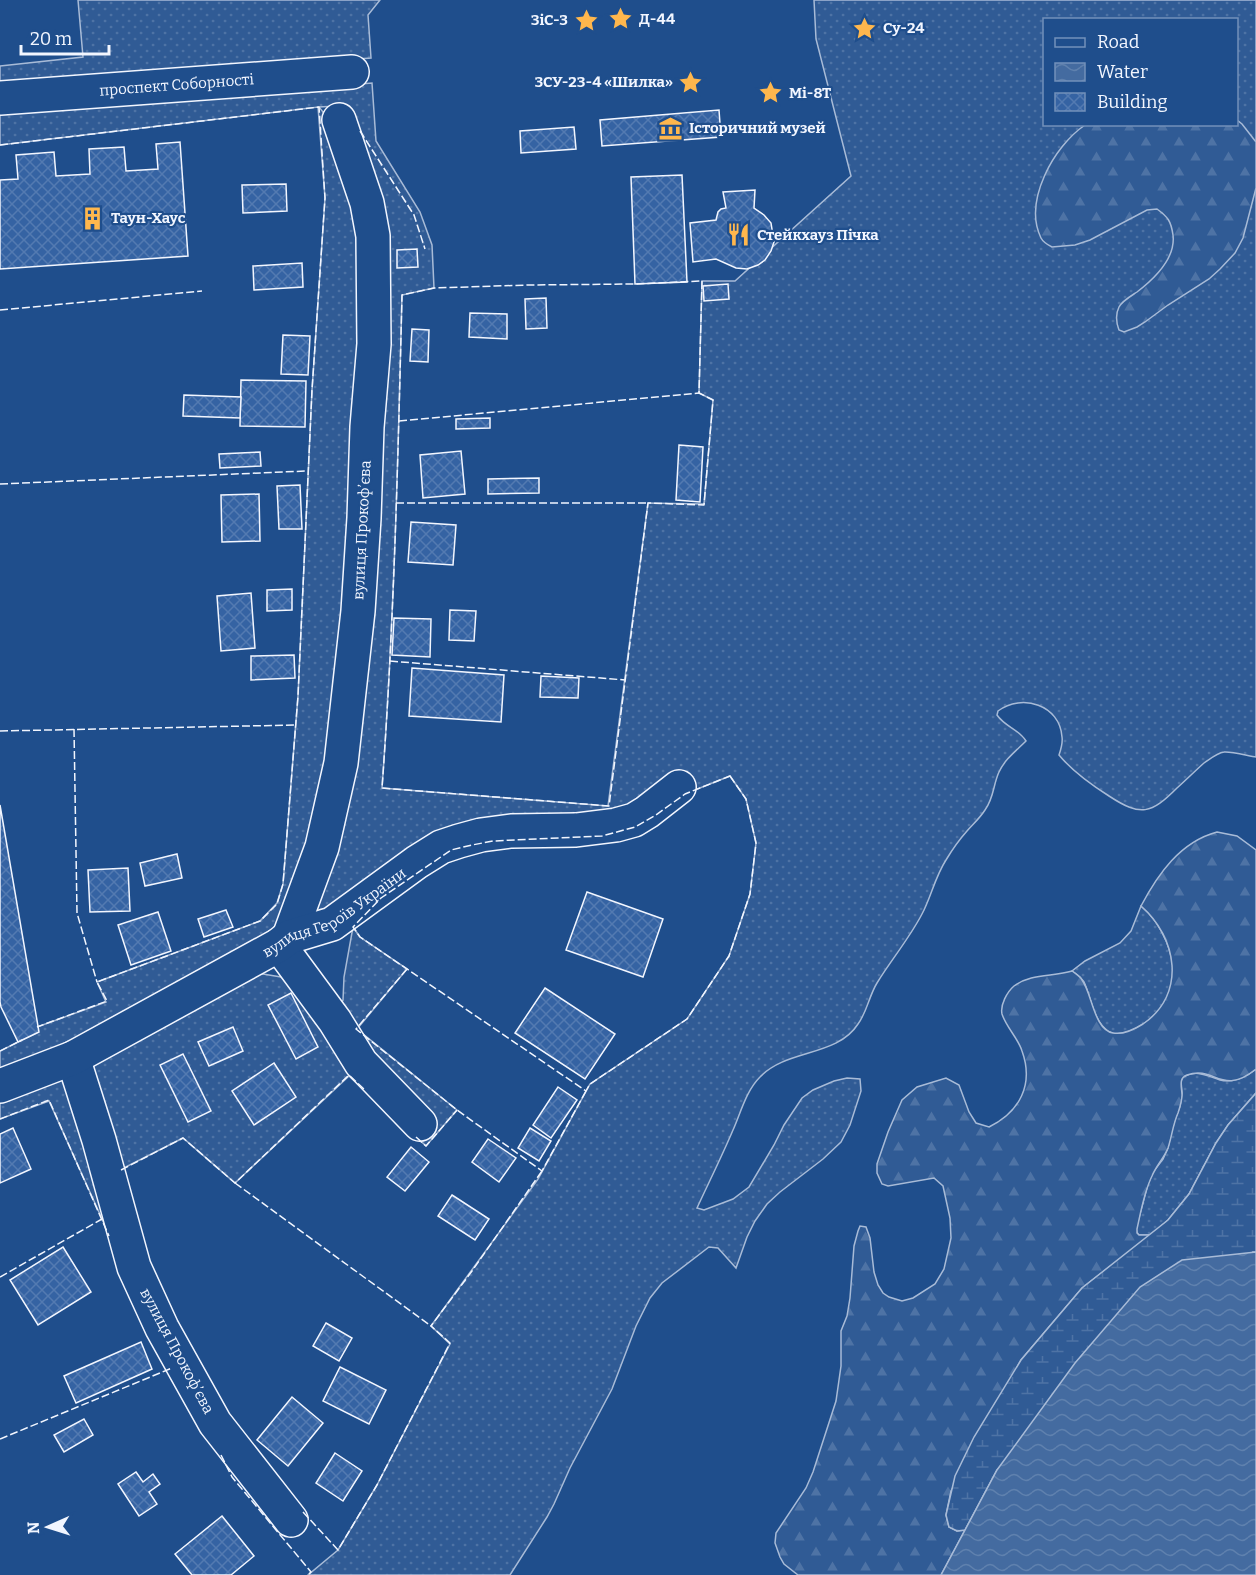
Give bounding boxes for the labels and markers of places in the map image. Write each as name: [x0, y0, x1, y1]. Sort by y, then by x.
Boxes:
place icon: Д-44: [608, 6, 634, 32]
place icon: ЗіС-3: [573, 7, 599, 33]
place label: Д-44: [639, 10, 675, 28]
place label: ЗіС-3: [531, 11, 568, 29]
place icon: Су-24: [852, 15, 878, 41]
place label: Су-24: [883, 19, 924, 37]
place icon: ЗСУ-23-4 «Шилка»: [678, 69, 704, 95]
place label: ЗСУ-23-4 «Шилка»: [534, 73, 673, 91]
place icon: Мі-8Т: [758, 80, 784, 106]
place label: Мі-8Т: [789, 84, 831, 102]
museum icon: Історичний музей: [658, 115, 684, 141]
place label: Історичний музей: [689, 119, 826, 137]
building icon: Таун-Хаус: [80, 205, 106, 231]
place label: Таун-Хаус: [111, 209, 186, 227]
restaurant icon: Стейкхауз Пічка: [726, 222, 752, 248]
place label: Стейкхауз Пічка: [757, 226, 879, 244]

